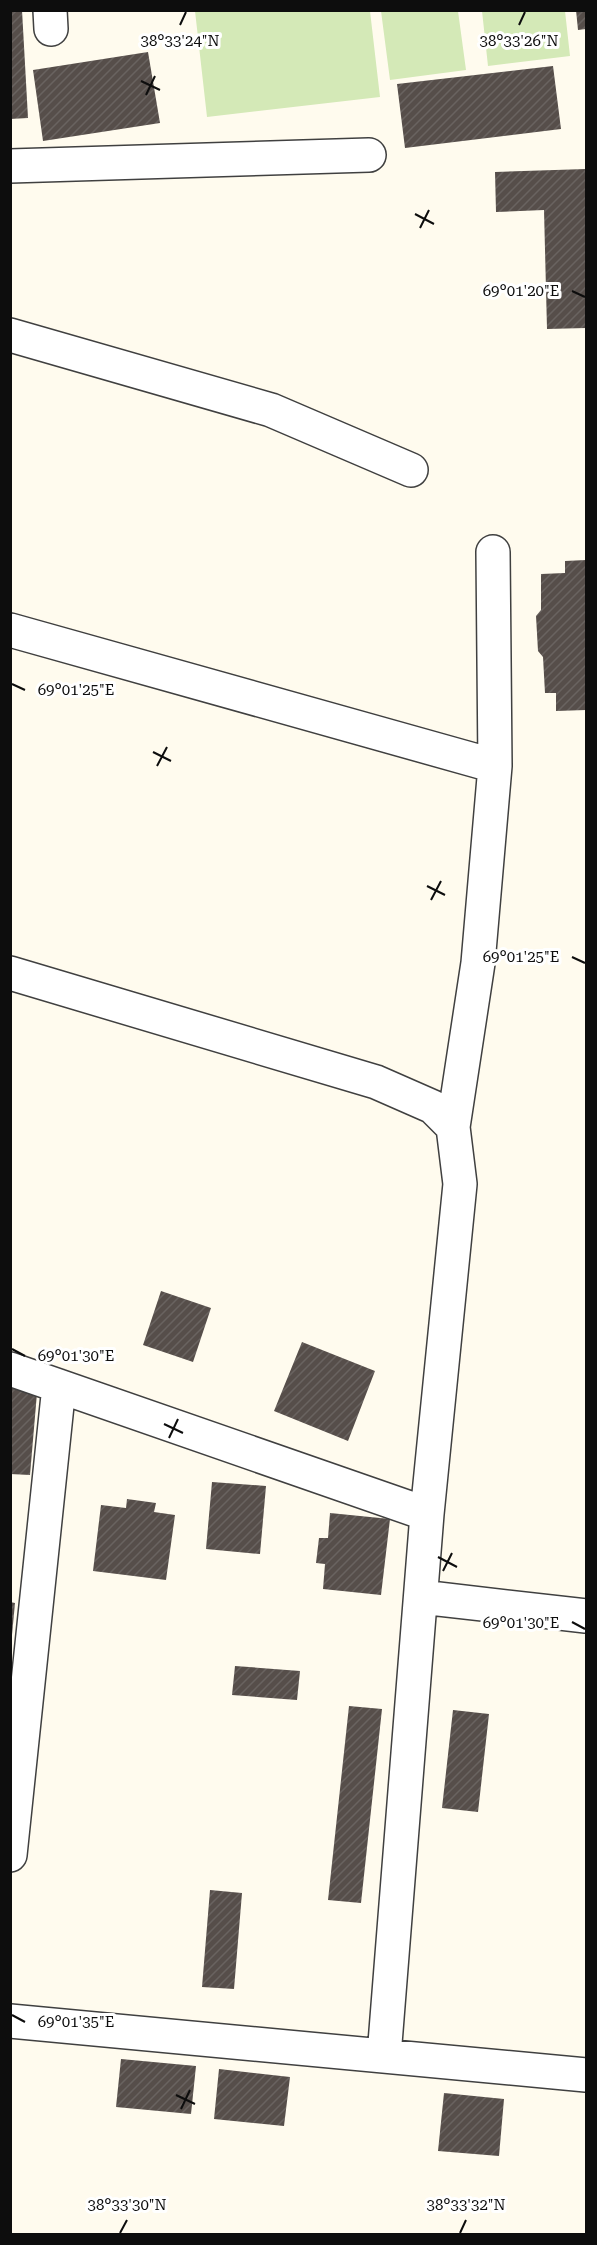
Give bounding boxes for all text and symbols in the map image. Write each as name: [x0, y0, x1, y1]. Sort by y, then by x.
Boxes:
text: 38°33'24"N: [140, 32, 220, 50]
text: 38°33'26"N: [479, 32, 559, 50]
text: 69°01'20"E: [483, 282, 559, 300]
text: 69°01'25"E: [38, 681, 114, 699]
text: 69°01'25"E: [483, 948, 559, 966]
text: 69°01'30"E: [38, 1347, 114, 1365]
text: 69°01'30"E: [483, 1614, 559, 1632]
text: 69°01'35"E: [38, 2013, 114, 2031]
text: 38°33'30"N: [87, 2196, 167, 2214]
text: 38°33'32"N: [426, 2196, 506, 2214]

